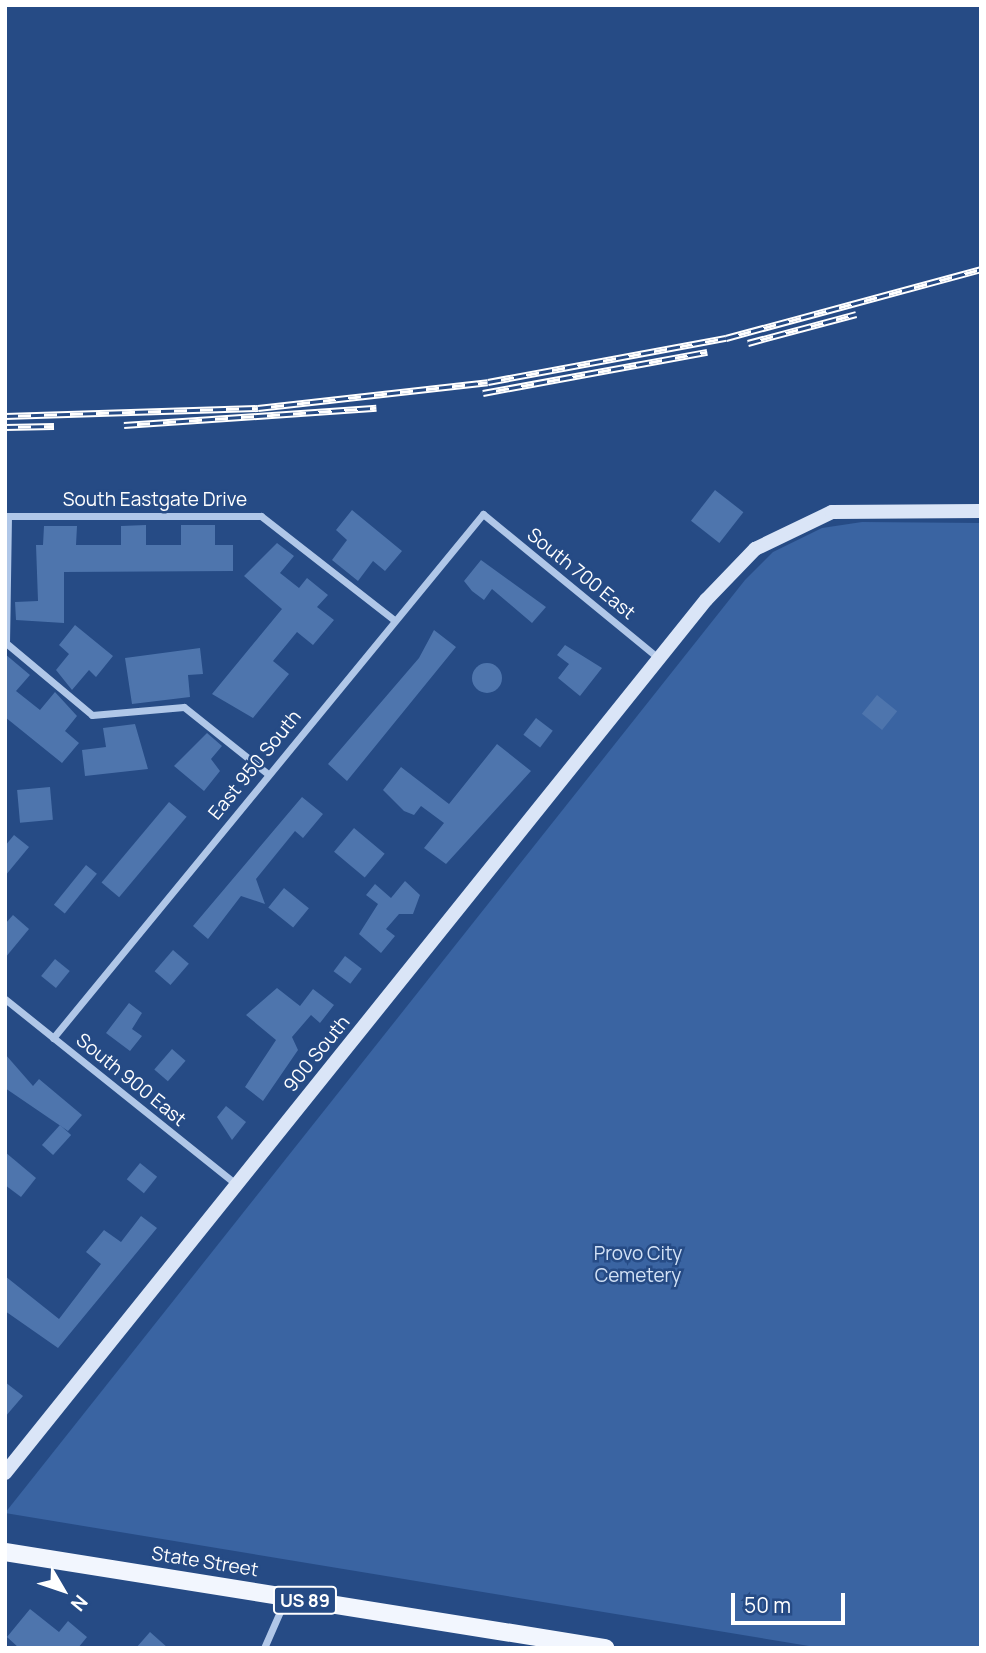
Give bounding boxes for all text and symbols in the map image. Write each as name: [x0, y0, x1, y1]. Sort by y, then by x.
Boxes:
street label: South Eastgate Drive: [63, 489, 247, 511]
street label: South 700 East: [522, 523, 640, 625]
street label: East 950 South: [204, 706, 306, 824]
street label: 900 South: [279, 1011, 355, 1097]
street label: South 900 East: [71, 1029, 191, 1131]
park label: Provo City Cemetery: [594, 1243, 682, 1287]
street label: State Street: [150, 1542, 260, 1582]
north arrow: [28, 1555, 98, 1625]
scale bar: [734, 1580, 848, 1624]
road number: US 89: [272, 1586, 338, 1615]
text: N: [65, 1590, 94, 1617]
text: 50 m: [744, 1591, 791, 1619]

